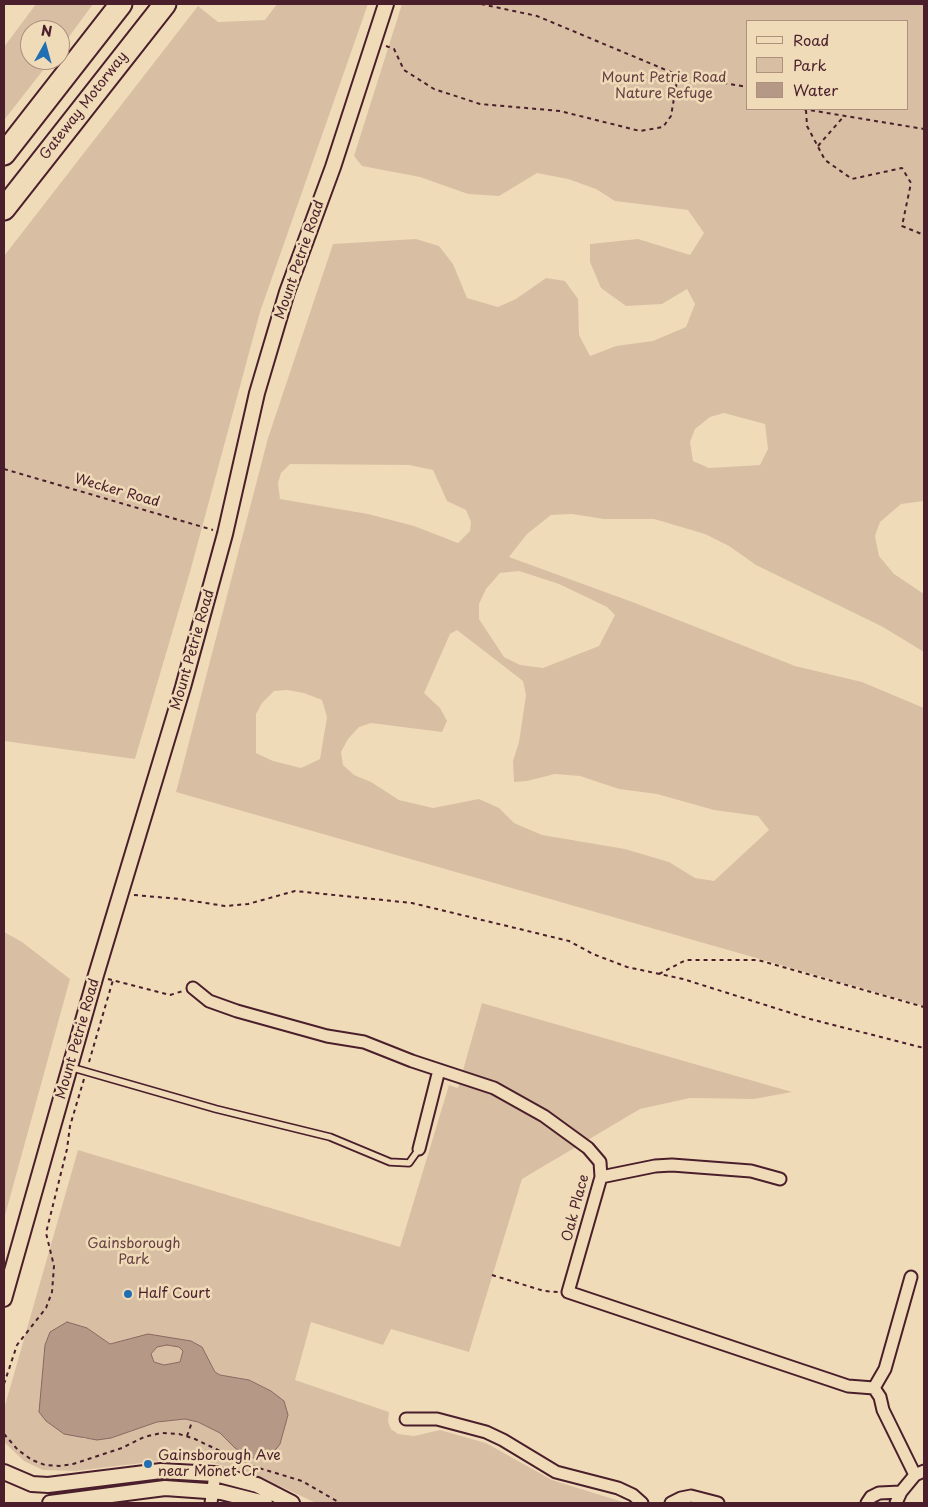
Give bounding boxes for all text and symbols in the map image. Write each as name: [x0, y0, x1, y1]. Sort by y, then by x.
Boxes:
north arrow: [20, 20, 70, 70]
text: N: [40, 20, 54, 42]
legend: [746, 20, 908, 110]
text: Road: [793, 28, 829, 51]
street label: Gateway Motorway: [37, 49, 131, 163]
text: Park: [793, 53, 827, 76]
park label: Mount Petrie Road Nature Refuge: [602, 70, 726, 102]
text: Water: [793, 78, 838, 101]
street label: Mount Petrie Road: [272, 198, 328, 322]
street label: Wecker Road: [72, 471, 162, 511]
street label: Mount Petrie Road: [168, 588, 218, 712]
street label: Mount Petrie Road: [53, 977, 103, 1101]
street label: Oak Place: [559, 1173, 593, 1243]
park label: Gainsborough Park: [87, 1236, 181, 1268]
place label: Half Court: [138, 1286, 210, 1302]
marker: Half Court: [122, 1288, 134, 1300]
place label: Gainsborough Ave near Monet Cr: [158, 1448, 281, 1480]
marker: Gainsborough Ave near Monet Cr: [142, 1458, 154, 1470]

